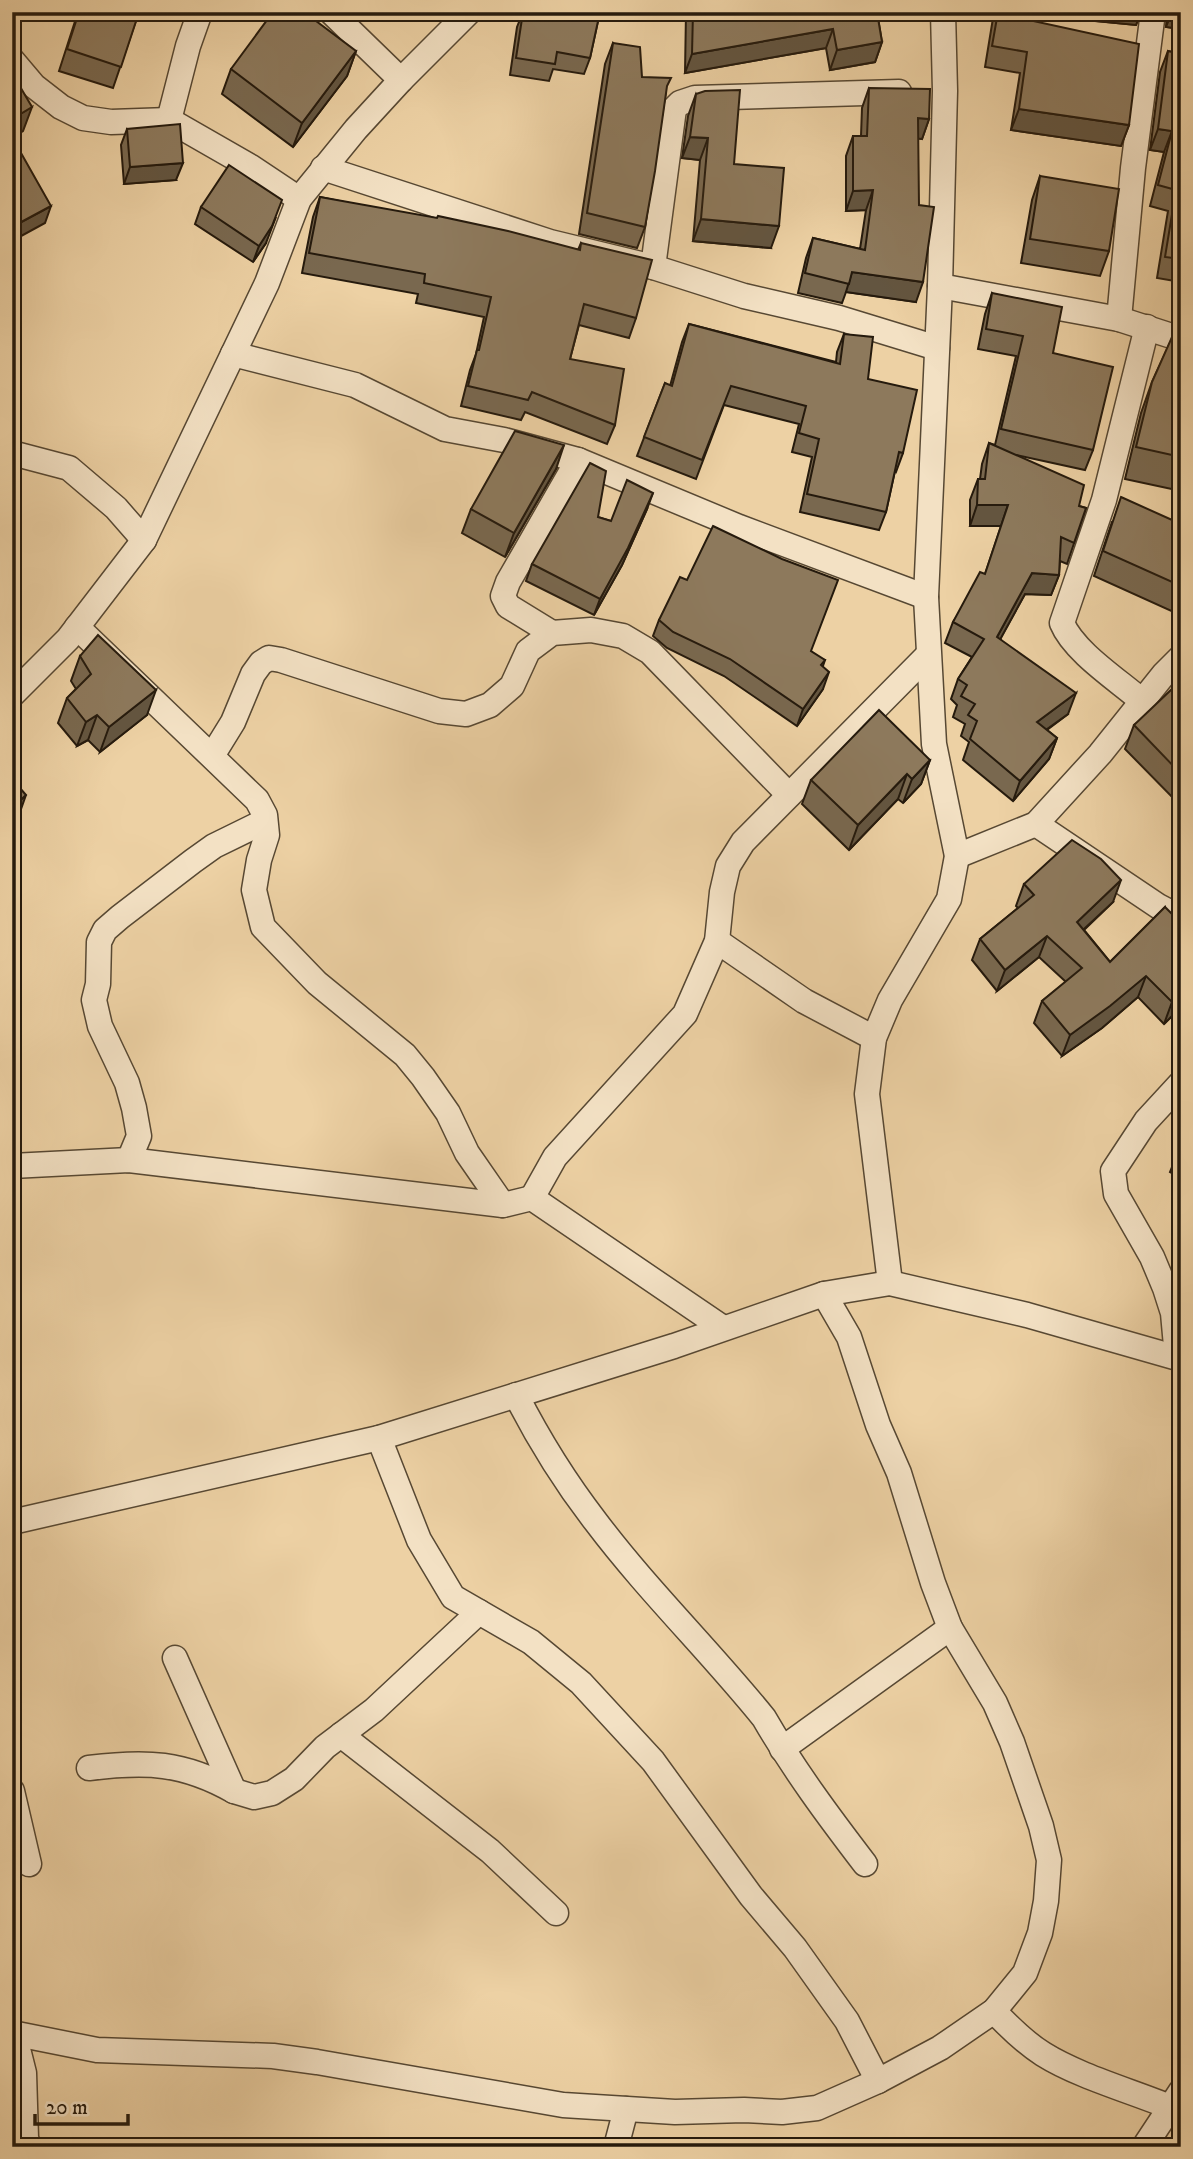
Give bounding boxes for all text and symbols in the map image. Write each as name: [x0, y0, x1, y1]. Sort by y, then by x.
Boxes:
scale bar: [35, 2082, 128, 2126]
text: 20 m: [46, 2095, 88, 2121]

